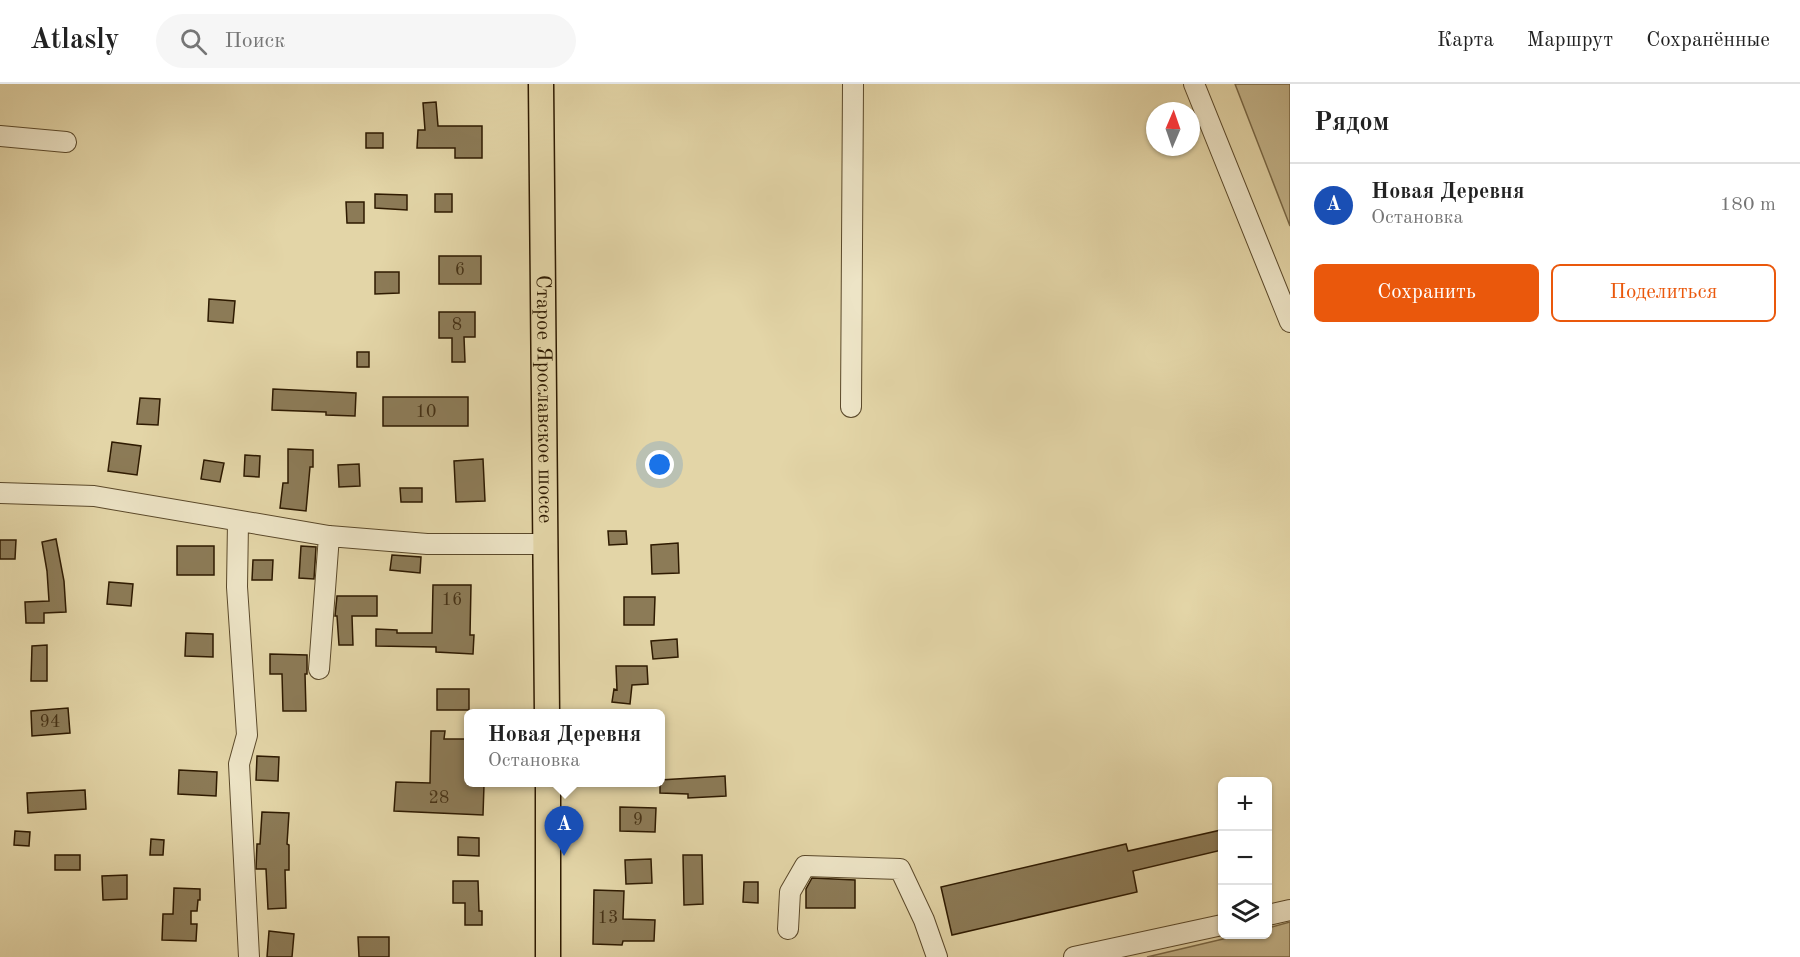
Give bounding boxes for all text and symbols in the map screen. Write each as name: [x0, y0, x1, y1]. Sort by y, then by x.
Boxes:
search box: [156, 14, 576, 68]
icon: search: [177, 25, 210, 58]
text: Atlasly: [30, 27, 120, 55]
text: Поиск: [225, 30, 285, 52]
text: Карта: [1437, 30, 1494, 51]
text: Маршрут: [1527, 30, 1613, 51]
text: Сохранённые: [1646, 30, 1770, 51]
north arrow: [1146, 102, 1200, 156]
text: Рядом: [1314, 110, 1389, 136]
text: Новая Деревня: [1371, 181, 1525, 203]
text: A: [1326, 195, 1341, 215]
text: 180 m: [1720, 195, 1776, 215]
text: Остановка: [1371, 208, 1463, 228]
house number: 6: [455, 261, 465, 279]
button: Сохранить: [1314, 264, 1539, 322]
button: Поделиться: [1551, 264, 1776, 322]
street label: Старое Ярославское шоссе: [532, 275, 556, 523]
house number: 8: [452, 316, 462, 334]
house number: 10: [416, 403, 436, 421]
your location: [645, 450, 674, 479]
house number: 16: [442, 591, 462, 609]
popup: [464, 709, 665, 787]
house number: 94: [40, 713, 60, 731]
text: Новая Деревня: [488, 724, 641, 746]
text: Остановка: [488, 751, 580, 771]
map controls: [1218, 777, 1272, 939]
button: +: [1218, 777, 1272, 831]
house number: 28: [429, 789, 449, 807]
pin: A: [544, 806, 584, 856]
house number: 9: [633, 811, 643, 829]
button: −: [1218, 831, 1272, 885]
button: layers: [1218, 885, 1272, 939]
house number: 13: [598, 909, 618, 927]

